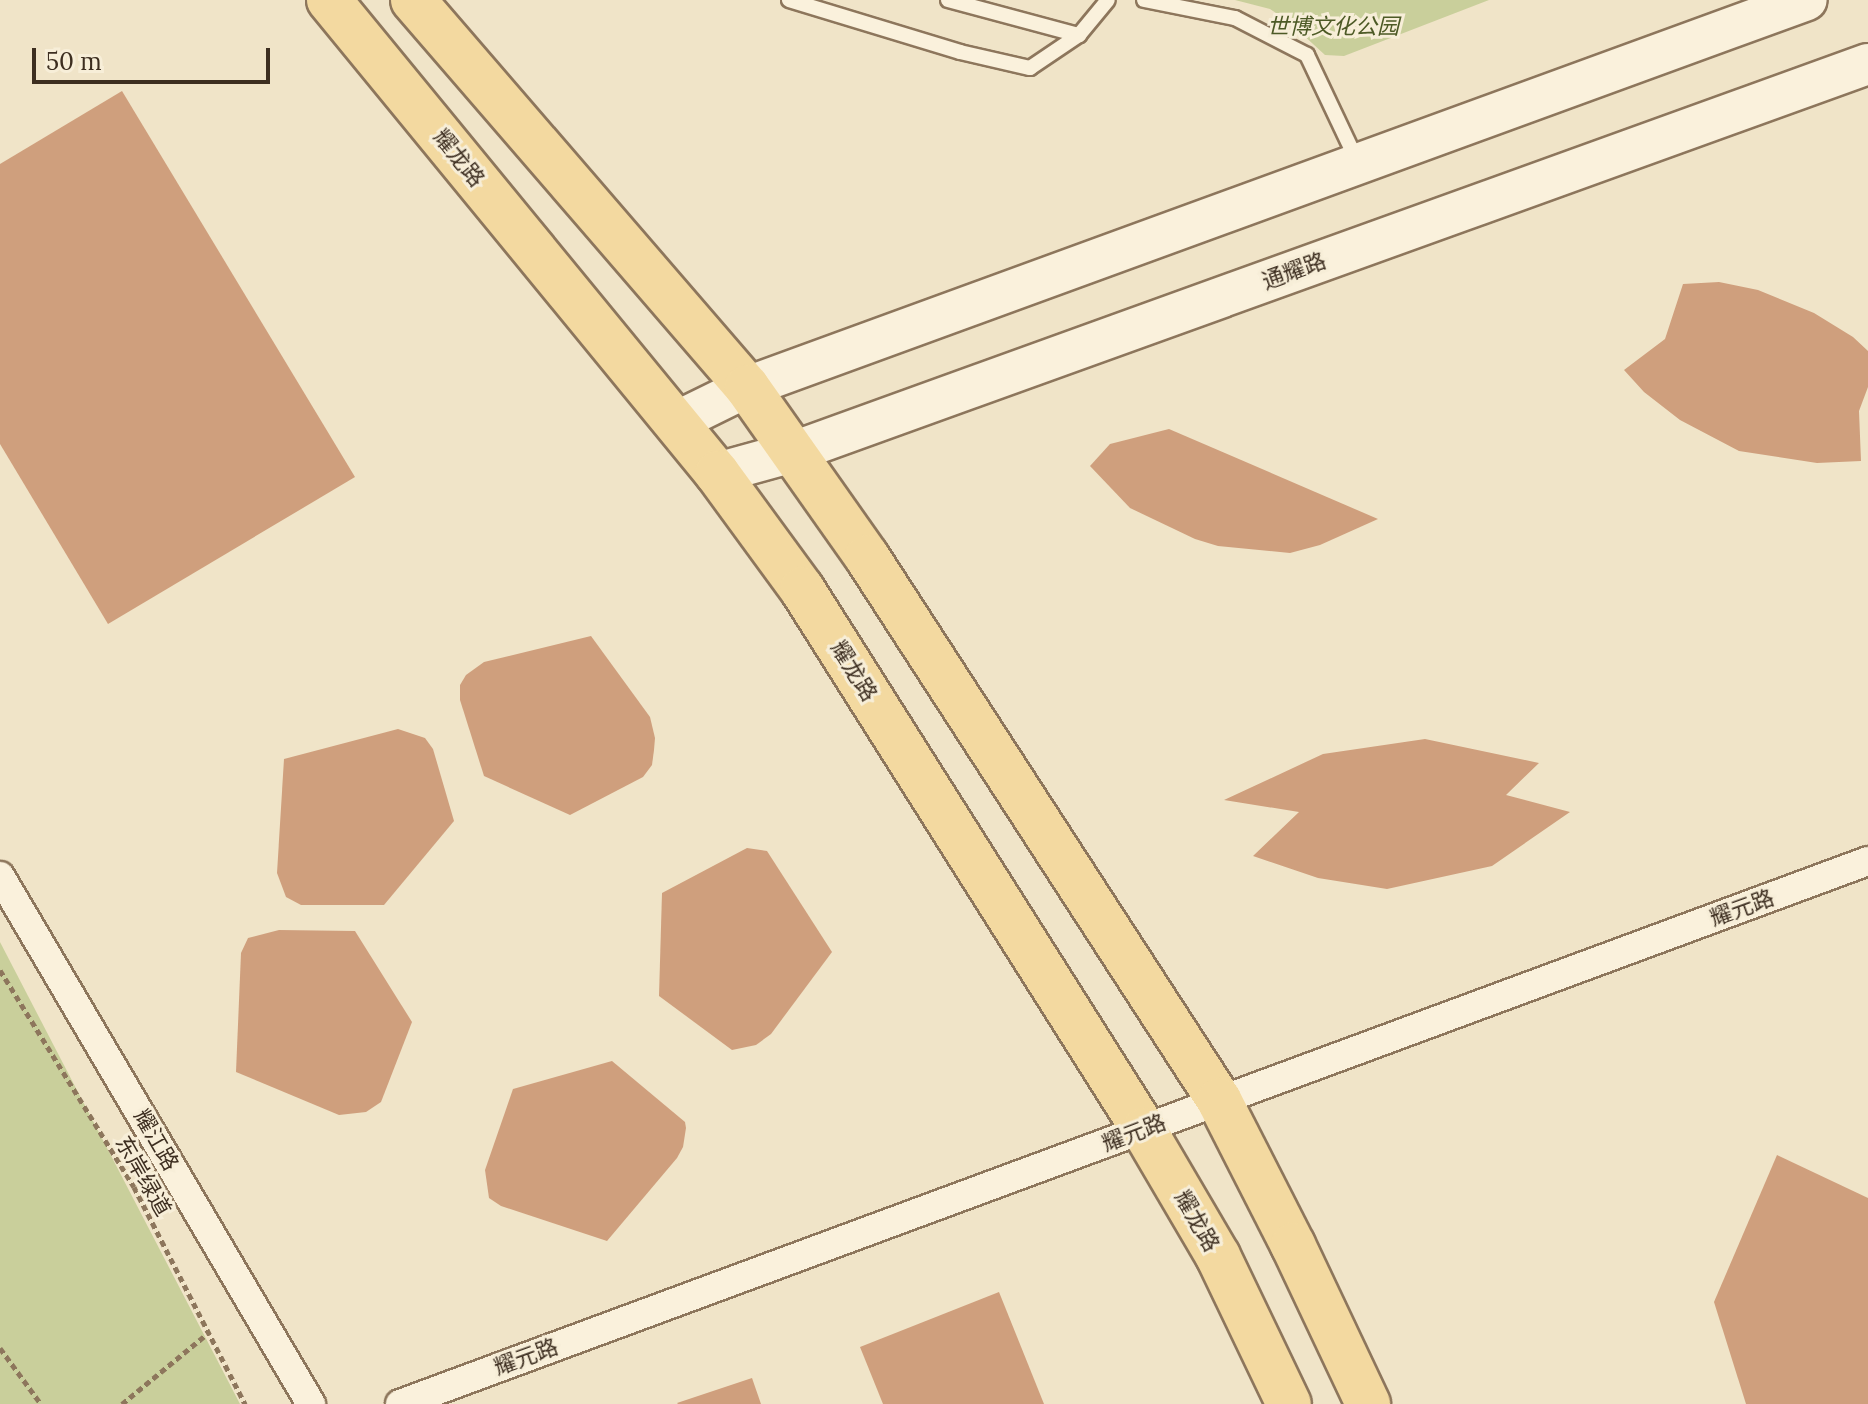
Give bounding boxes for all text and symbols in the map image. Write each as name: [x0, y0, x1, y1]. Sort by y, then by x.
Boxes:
park label: 世博文化公园: [1267, 14, 1399, 40]
scale bar: [36, 32, 274, 82]
text: 50 m: [46, 46, 102, 77]
street label: 耀龙路: [428, 124, 490, 192]
street label: 通耀路: [1258, 247, 1330, 295]
street label: 耀龙路: [825, 636, 883, 706]
street label: 耀元路: [1706, 884, 1778, 932]
street label: 耀江路: [128, 1105, 184, 1175]
street label: 耀元路: [1098, 1109, 1170, 1157]
street label: 东岸绿道: [110, 1131, 176, 1221]
street label: 耀龙路: [1169, 1186, 1225, 1256]
street label: 耀元路: [490, 1333, 562, 1381]

